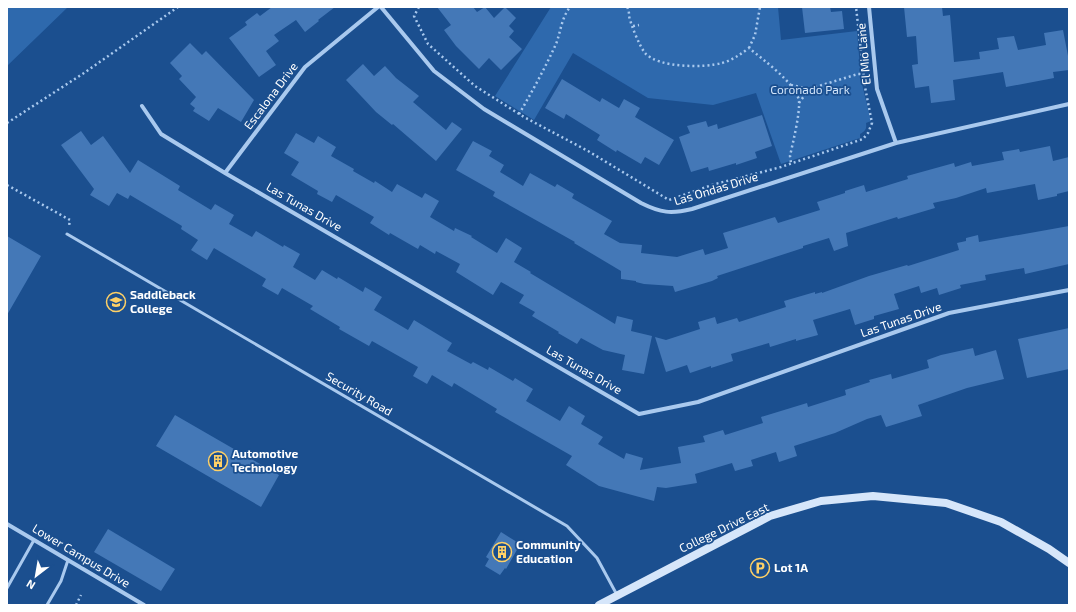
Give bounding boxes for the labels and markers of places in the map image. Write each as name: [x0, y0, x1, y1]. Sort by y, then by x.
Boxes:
place label: Saddleback College: [130, 287, 196, 315]
school or university icon: Saddleback College: [105, 291, 127, 313]
place label: Automotive Technology: [232, 446, 298, 475]
building icon: Automotive Technology: [207, 450, 229, 472]
place label: Community Education: [516, 537, 581, 565]
building icon: Community Education: [491, 541, 513, 563]
parking icon: Lot 1A: [749, 557, 771, 579]
place label: Lot 1A: [774, 560, 808, 574]

